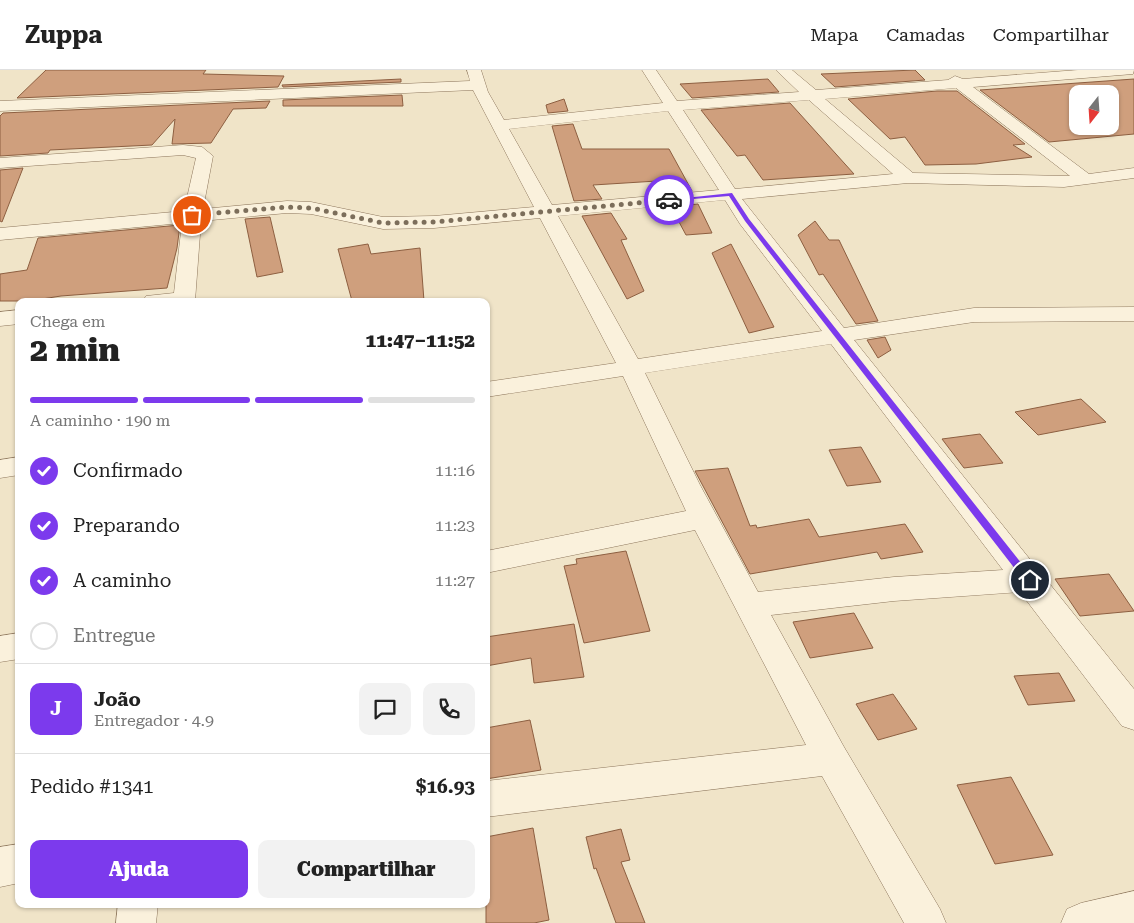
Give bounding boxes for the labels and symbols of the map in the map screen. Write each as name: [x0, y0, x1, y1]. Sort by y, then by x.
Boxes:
north arrow: [1069, 85, 1119, 135]
courier: [644, 175, 694, 225]
pin: [171, 194, 213, 236]
pin: [1009, 559, 1051, 601]

